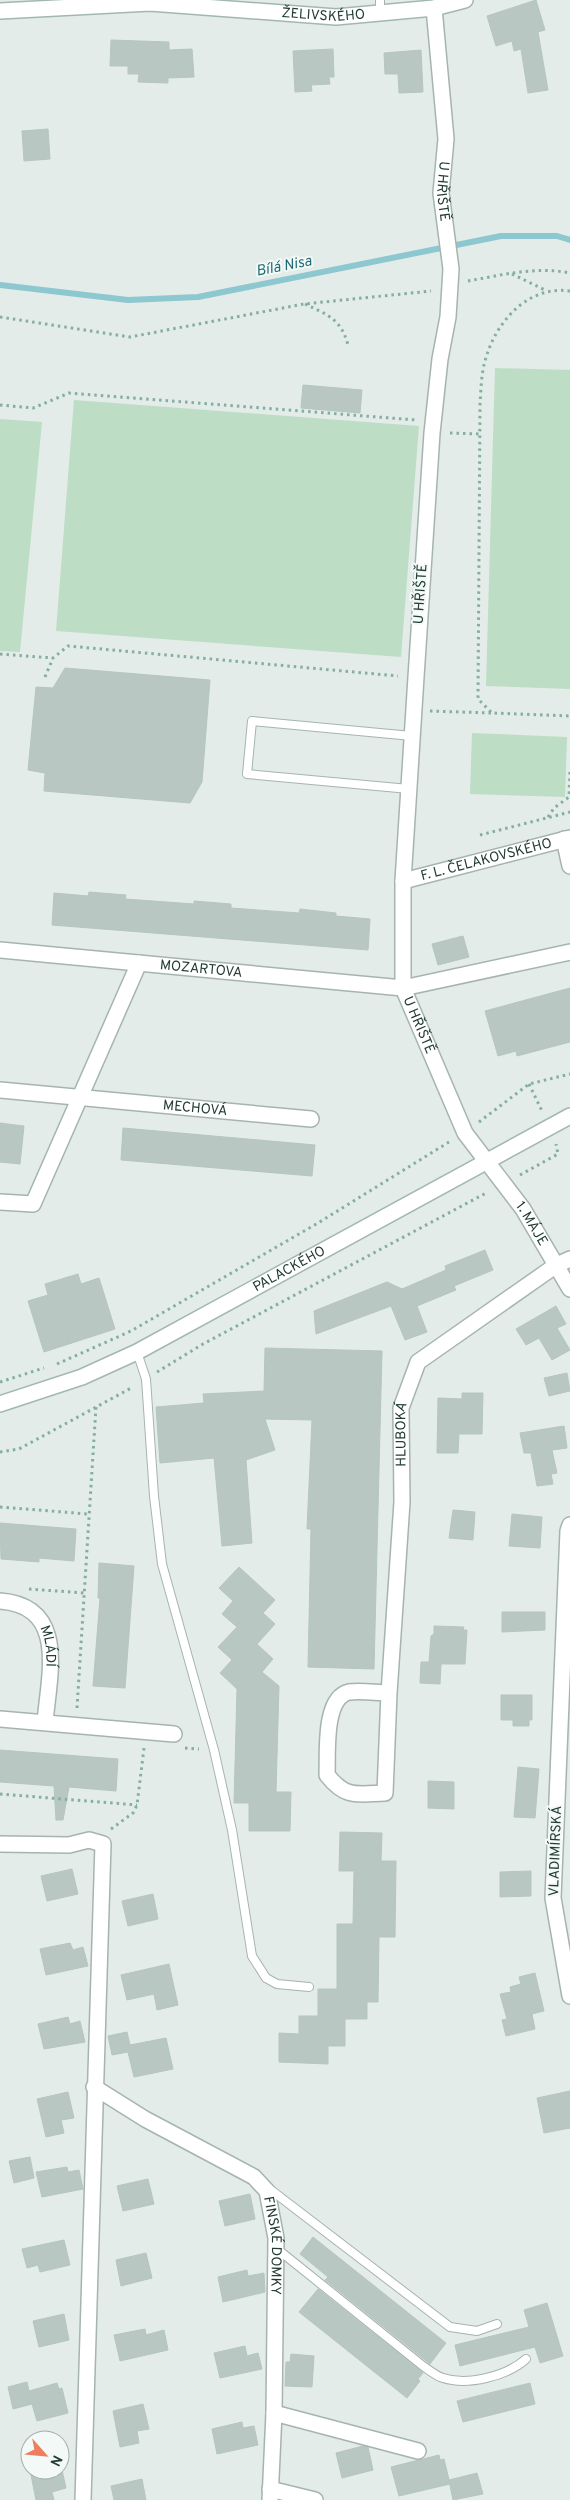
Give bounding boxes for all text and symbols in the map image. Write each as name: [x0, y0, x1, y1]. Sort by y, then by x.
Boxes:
street label: ŽELIVSKÉHO: [281, 3, 366, 26]
street label: U HŘIŠTĚ: [433, 160, 454, 222]
water label: Bílá Nisa: [255, 252, 314, 282]
street label: U HŘIŠTĚ: [409, 563, 432, 625]
street label: F. L. ČELAKOVSKÉHO: [419, 835, 554, 885]
street label: MOZARTOVA: [159, 957, 243, 981]
street label: U HŘIŠTĚ: [399, 994, 440, 1056]
street label: MECHOVÁ: [162, 1097, 228, 1120]
street label: 1. MÁJE: [512, 1198, 551, 1249]
street label: PALACKÉHO: [250, 1242, 328, 1296]
street label: HLUBOKÁ: [391, 1399, 411, 1467]
street label: MLÁDÍ: [36, 1623, 60, 1668]
street label: VLADIMÍRSKÁ: [545, 1805, 566, 1897]
street label: FINSKÉ DOMKY: [260, 2195, 286, 2295]
north arrow: [20, 2430, 70, 2480]
text: N: [45, 2452, 65, 2469]

